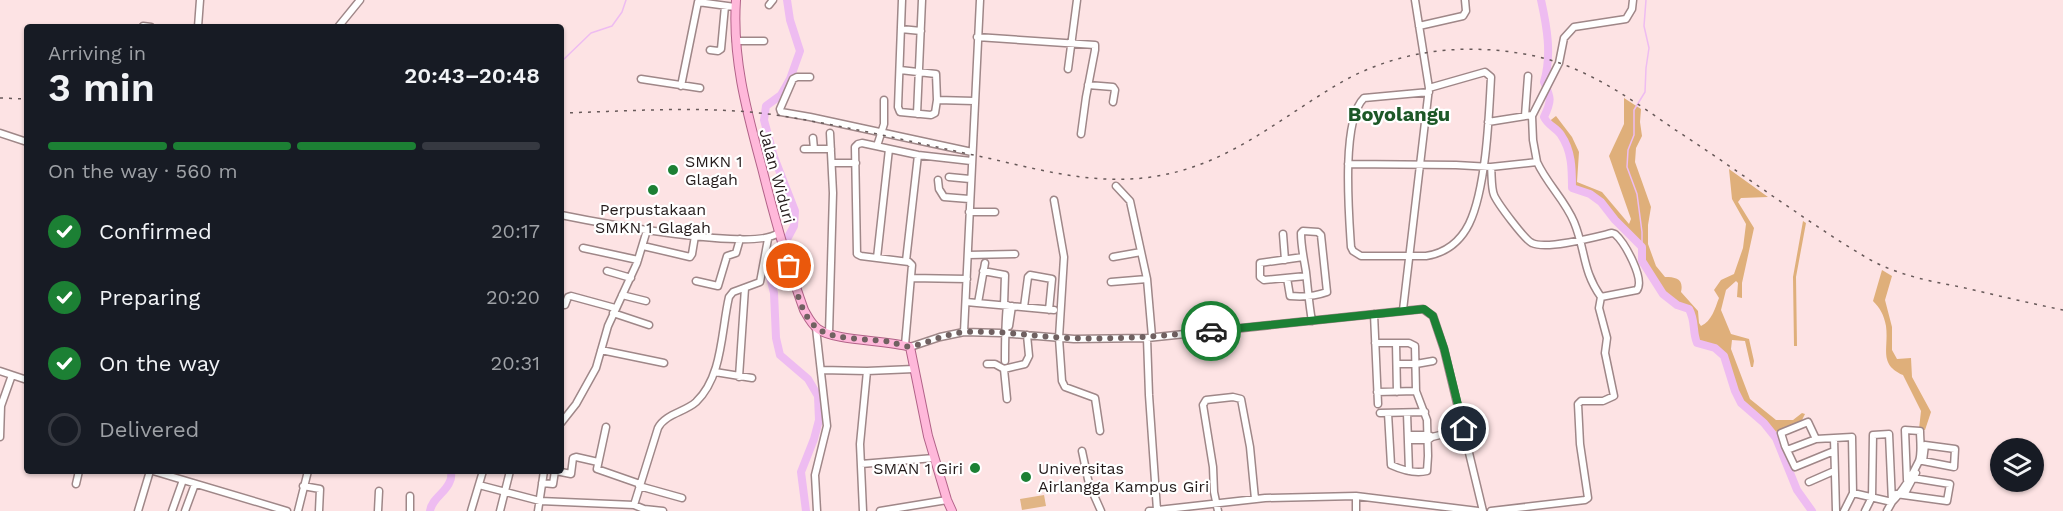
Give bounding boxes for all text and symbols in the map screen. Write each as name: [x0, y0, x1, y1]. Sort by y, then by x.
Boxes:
text: Arriving in: [48, 41, 146, 65]
text: 20:43–20:48: [404, 63, 540, 88]
text: 3 min: [48, 65, 155, 110]
district label: Boyolangu: [1348, 102, 1450, 126]
street label: Jalan Widuri: [755, 127, 799, 225]
place label: SMKN 1 Glagah: [685, 152, 743, 189]
text: On the way · 560 m: [48, 159, 238, 183]
marker: SMKN 1 Glagah: [666, 163, 680, 177]
marker: Perpustakaan SMKN 1 Glagah: [646, 183, 660, 197]
place label: Perpustakaan SMKN 1 Glagah: [595, 200, 711, 237]
icon: check: [48, 215, 81, 248]
text: Confirmed: [99, 219, 212, 244]
text: 20:17: [491, 219, 540, 243]
pin: [763, 240, 814, 291]
icon: bag: [772, 249, 805, 282]
icon: check: [48, 281, 81, 314]
text: Preparing: [99, 285, 200, 310]
text: 20:20: [486, 285, 540, 309]
courier: [1181, 301, 1241, 361]
icon: car: [1195, 315, 1228, 348]
icon: check: [48, 347, 81, 380]
text: On the way: [99, 351, 220, 376]
text: 20:31: [491, 351, 540, 375]
pin: [1438, 403, 1489, 454]
icon: home: [1447, 412, 1480, 445]
text: Delivered: [99, 417, 199, 442]
map controls: [1990, 438, 2044, 492]
button: layers: [1990, 438, 2044, 492]
place label: SMAN 1 Giri: [873, 459, 963, 478]
place label: Universitas Airlangga Kampus Giri: [1038, 459, 1209, 496]
marker: SMAN 1 Giri: [968, 461, 982, 475]
marker: Universitas Airlangga Kampus Giri: [1019, 470, 1033, 484]

